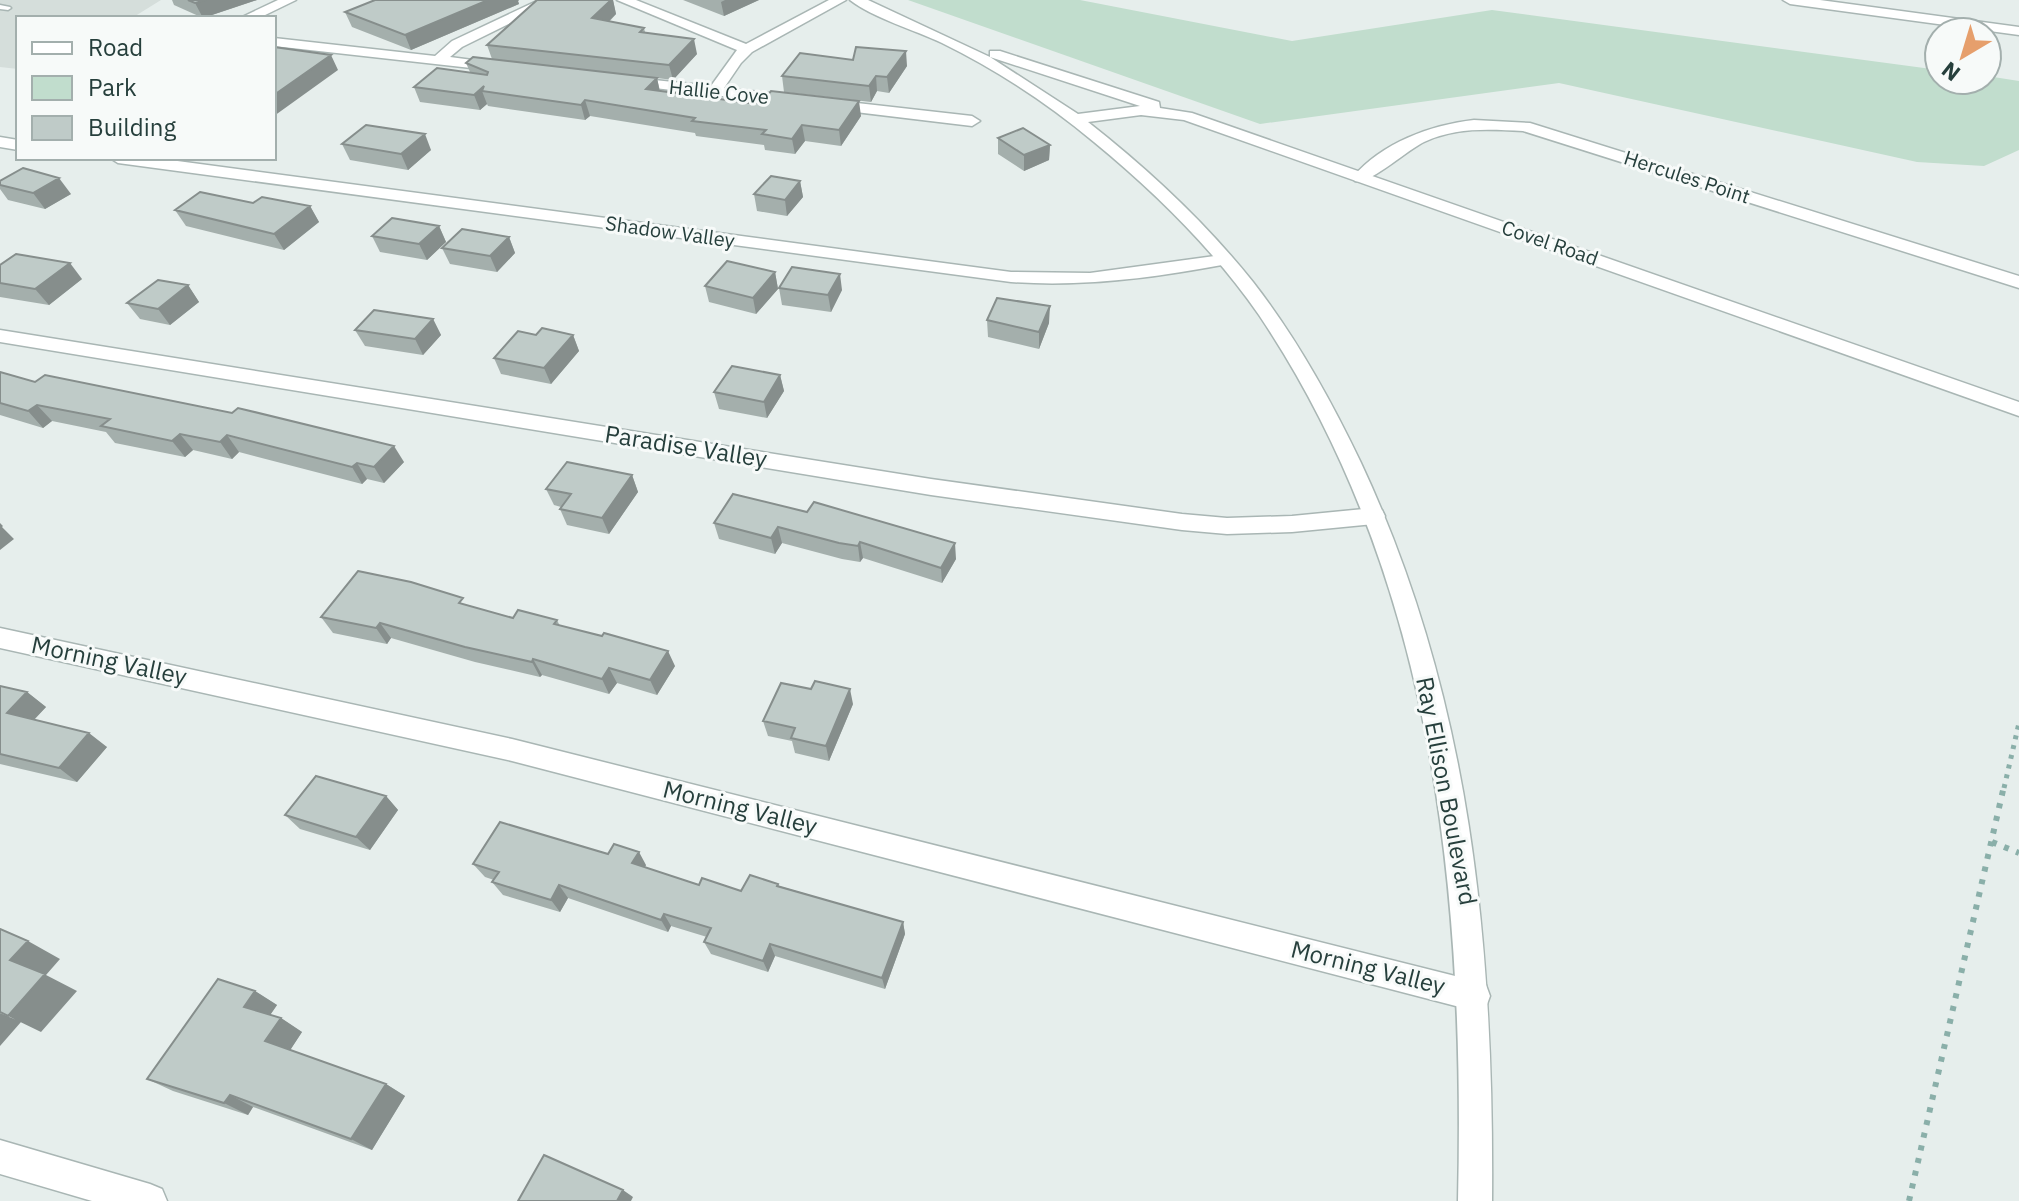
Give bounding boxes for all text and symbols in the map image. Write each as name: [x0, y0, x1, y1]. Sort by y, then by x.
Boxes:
legend: [16, 16, 276, 160]
north arrow: [1923, 16, 2003, 96]
text: Road: [88, 31, 143, 63]
text: N: [1935, 56, 1966, 88]
text: Park: [88, 71, 137, 103]
street label: Hallie Cove: [668, 73, 770, 110]
text: Building: [88, 111, 176, 143]
street label: Hercules Point: [1621, 143, 1754, 210]
street label: Shadow Valley: [604, 209, 737, 254]
street label: Covel Road: [1498, 213, 1602, 272]
street label: Paradise Valley: [603, 417, 770, 475]
street label: Morning Valley: [29, 628, 190, 692]
street label: Ray Ellison Boulevard: [1409, 674, 1485, 908]
street label: Morning Valley: [660, 772, 821, 842]
street label: Morning Valley: [1288, 932, 1449, 1002]

